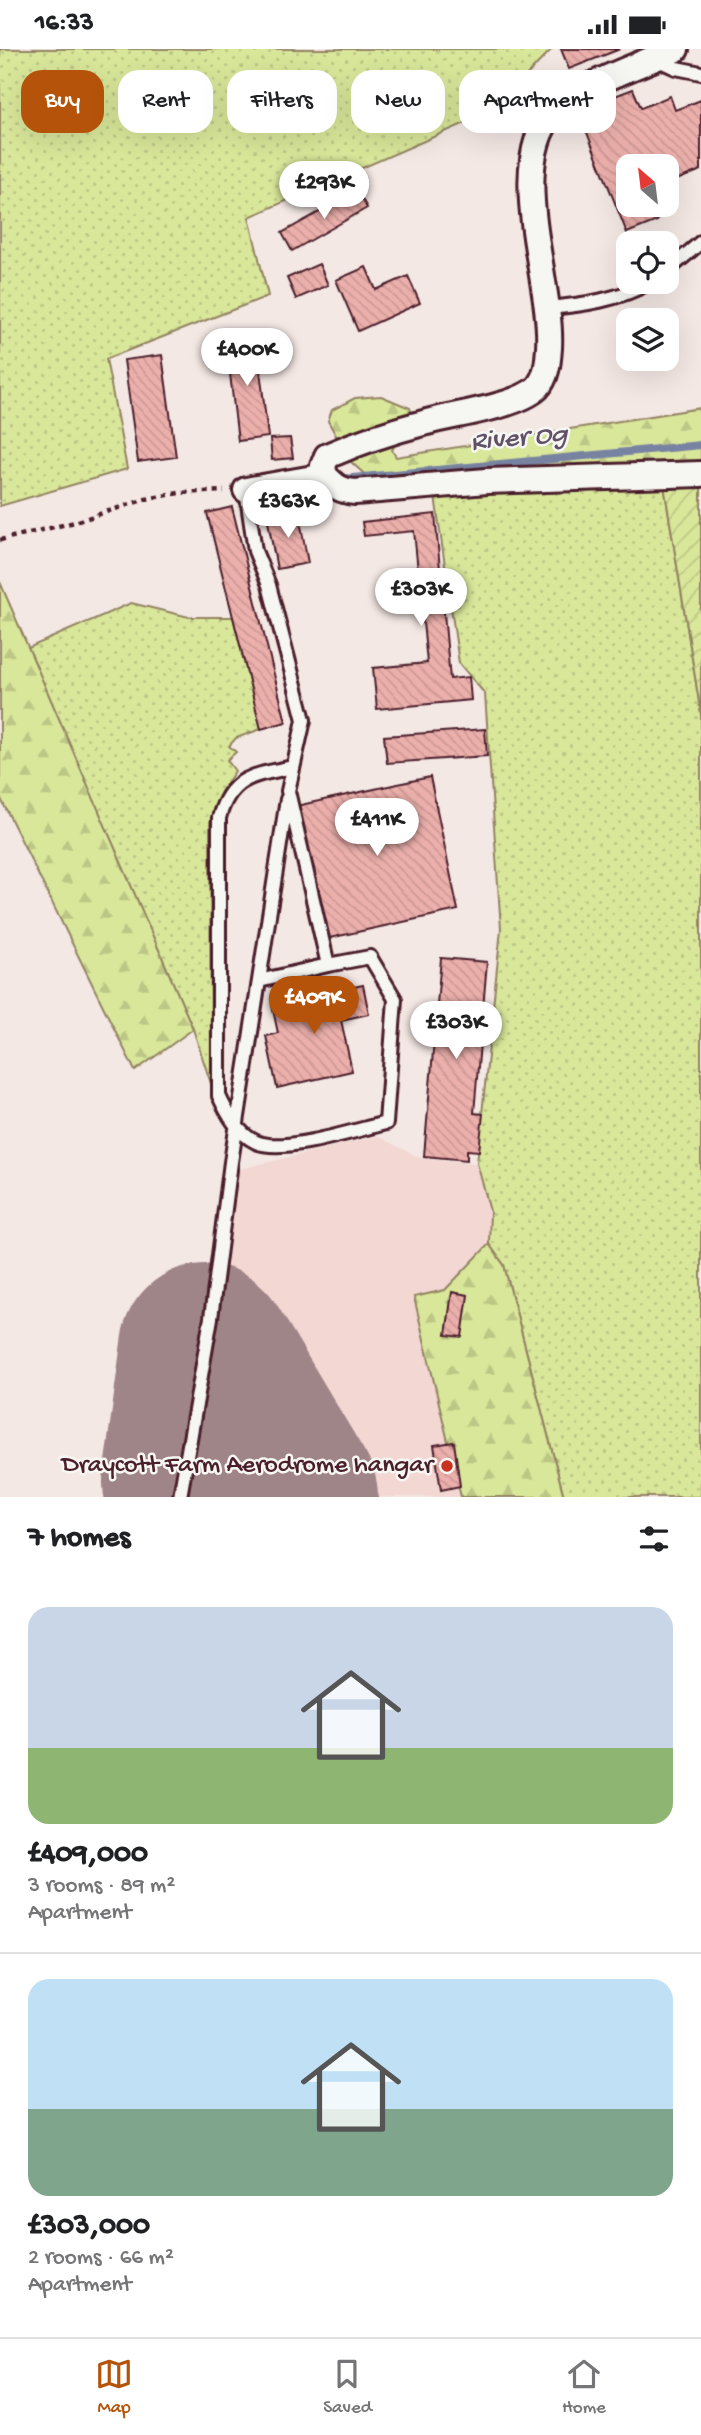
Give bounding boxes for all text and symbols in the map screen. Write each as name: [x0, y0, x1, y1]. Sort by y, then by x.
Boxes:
text: 16:33: [35, 9, 94, 40]
chip: Buy: [21, 70, 104, 133]
chip: Rent: [118, 70, 213, 133]
chip: Filters: [227, 70, 337, 133]
chip: New: [351, 70, 445, 133]
chip: Apartment: [459, 70, 616, 133]
north arrow: [616, 154, 679, 217]
map controls: [616, 154, 679, 371]
pin: £293K: [275, 162, 373, 221]
text: £293K: [295, 170, 353, 197]
button: locate: [616, 231, 679, 294]
button: layers: [616, 308, 679, 371]
pin: £400K: [198, 329, 296, 388]
text: £400K: [217, 337, 277, 364]
water label: River Og: [469, 418, 571, 460]
pin: £363K: [239, 481, 337, 540]
text: £363K: [259, 489, 317, 516]
pin: £303K: [372, 569, 470, 628]
text: £303K: [391, 577, 451, 604]
pin: £411K: [328, 799, 426, 858]
text: £411K: [351, 807, 403, 834]
pin: £409K: [265, 977, 363, 1036]
text: £409K: [285, 985, 343, 1012]
pin: £303K: [407, 1002, 505, 1061]
text: £303K: [426, 1010, 486, 1037]
place label: Draycott Farm Aerodrome hangar: [60, 1451, 436, 1482]
marker: Draycott Farm Aerodrome hangar: [439, 1458, 455, 1474]
icon: filters: [635, 1520, 673, 1558]
text: 7 homes: [28, 1522, 130, 1557]
icon: home: [288, 1652, 414, 1778]
text: £409,000: [28, 1838, 148, 1873]
text: 3 rooms · 89 m²: [28, 1873, 175, 1900]
text: Apartment: [28, 1900, 132, 1927]
icon: home: [288, 2024, 414, 2150]
text: £303,000: [28, 2210, 150, 2245]
text: 2 rooms · 66 m²: [28, 2245, 174, 2272]
text: Apartment: [28, 2272, 132, 2299]
tab: Map: [95, 2355, 133, 2420]
tab: Saved: [323, 2355, 372, 2420]
tab: Home: [562, 2355, 606, 2420]

